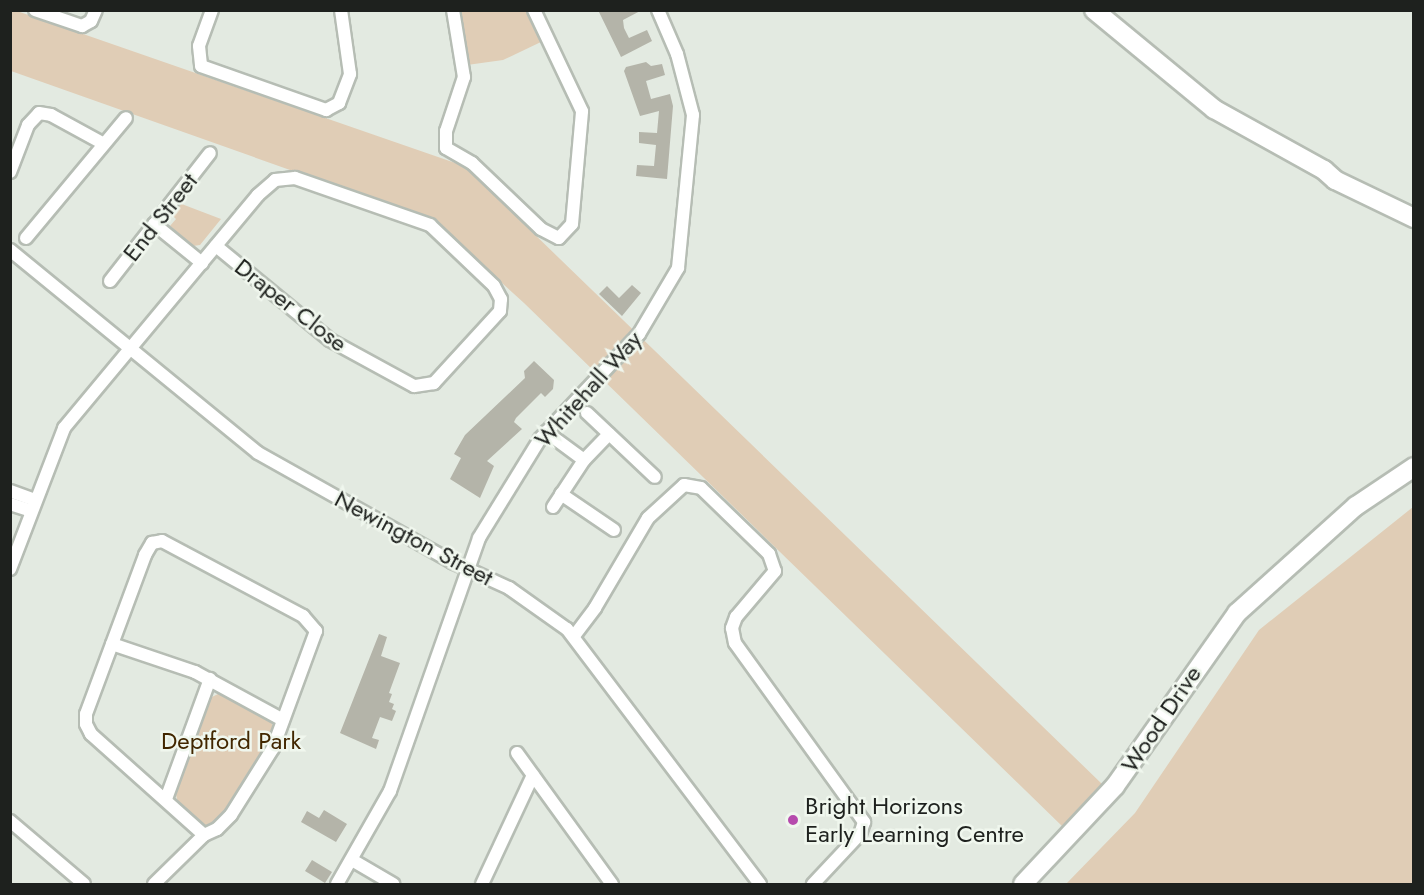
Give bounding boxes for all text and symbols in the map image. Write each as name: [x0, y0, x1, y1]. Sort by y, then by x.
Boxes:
street label: End Street: [117, 167, 203, 267]
street label: Draper Close: [229, 252, 353, 358]
street label: Whitehall Way: [528, 325, 648, 453]
street label: Newington Street: [330, 484, 498, 592]
street label: Wood Drive: [1115, 660, 1207, 778]
park label: Deptford Park: [161, 727, 301, 755]
place label: Bright Horizons Early Learning Centre: [805, 792, 1024, 848]
marker: Bright Horizons Early Learning Centre: [786, 813, 800, 827]

